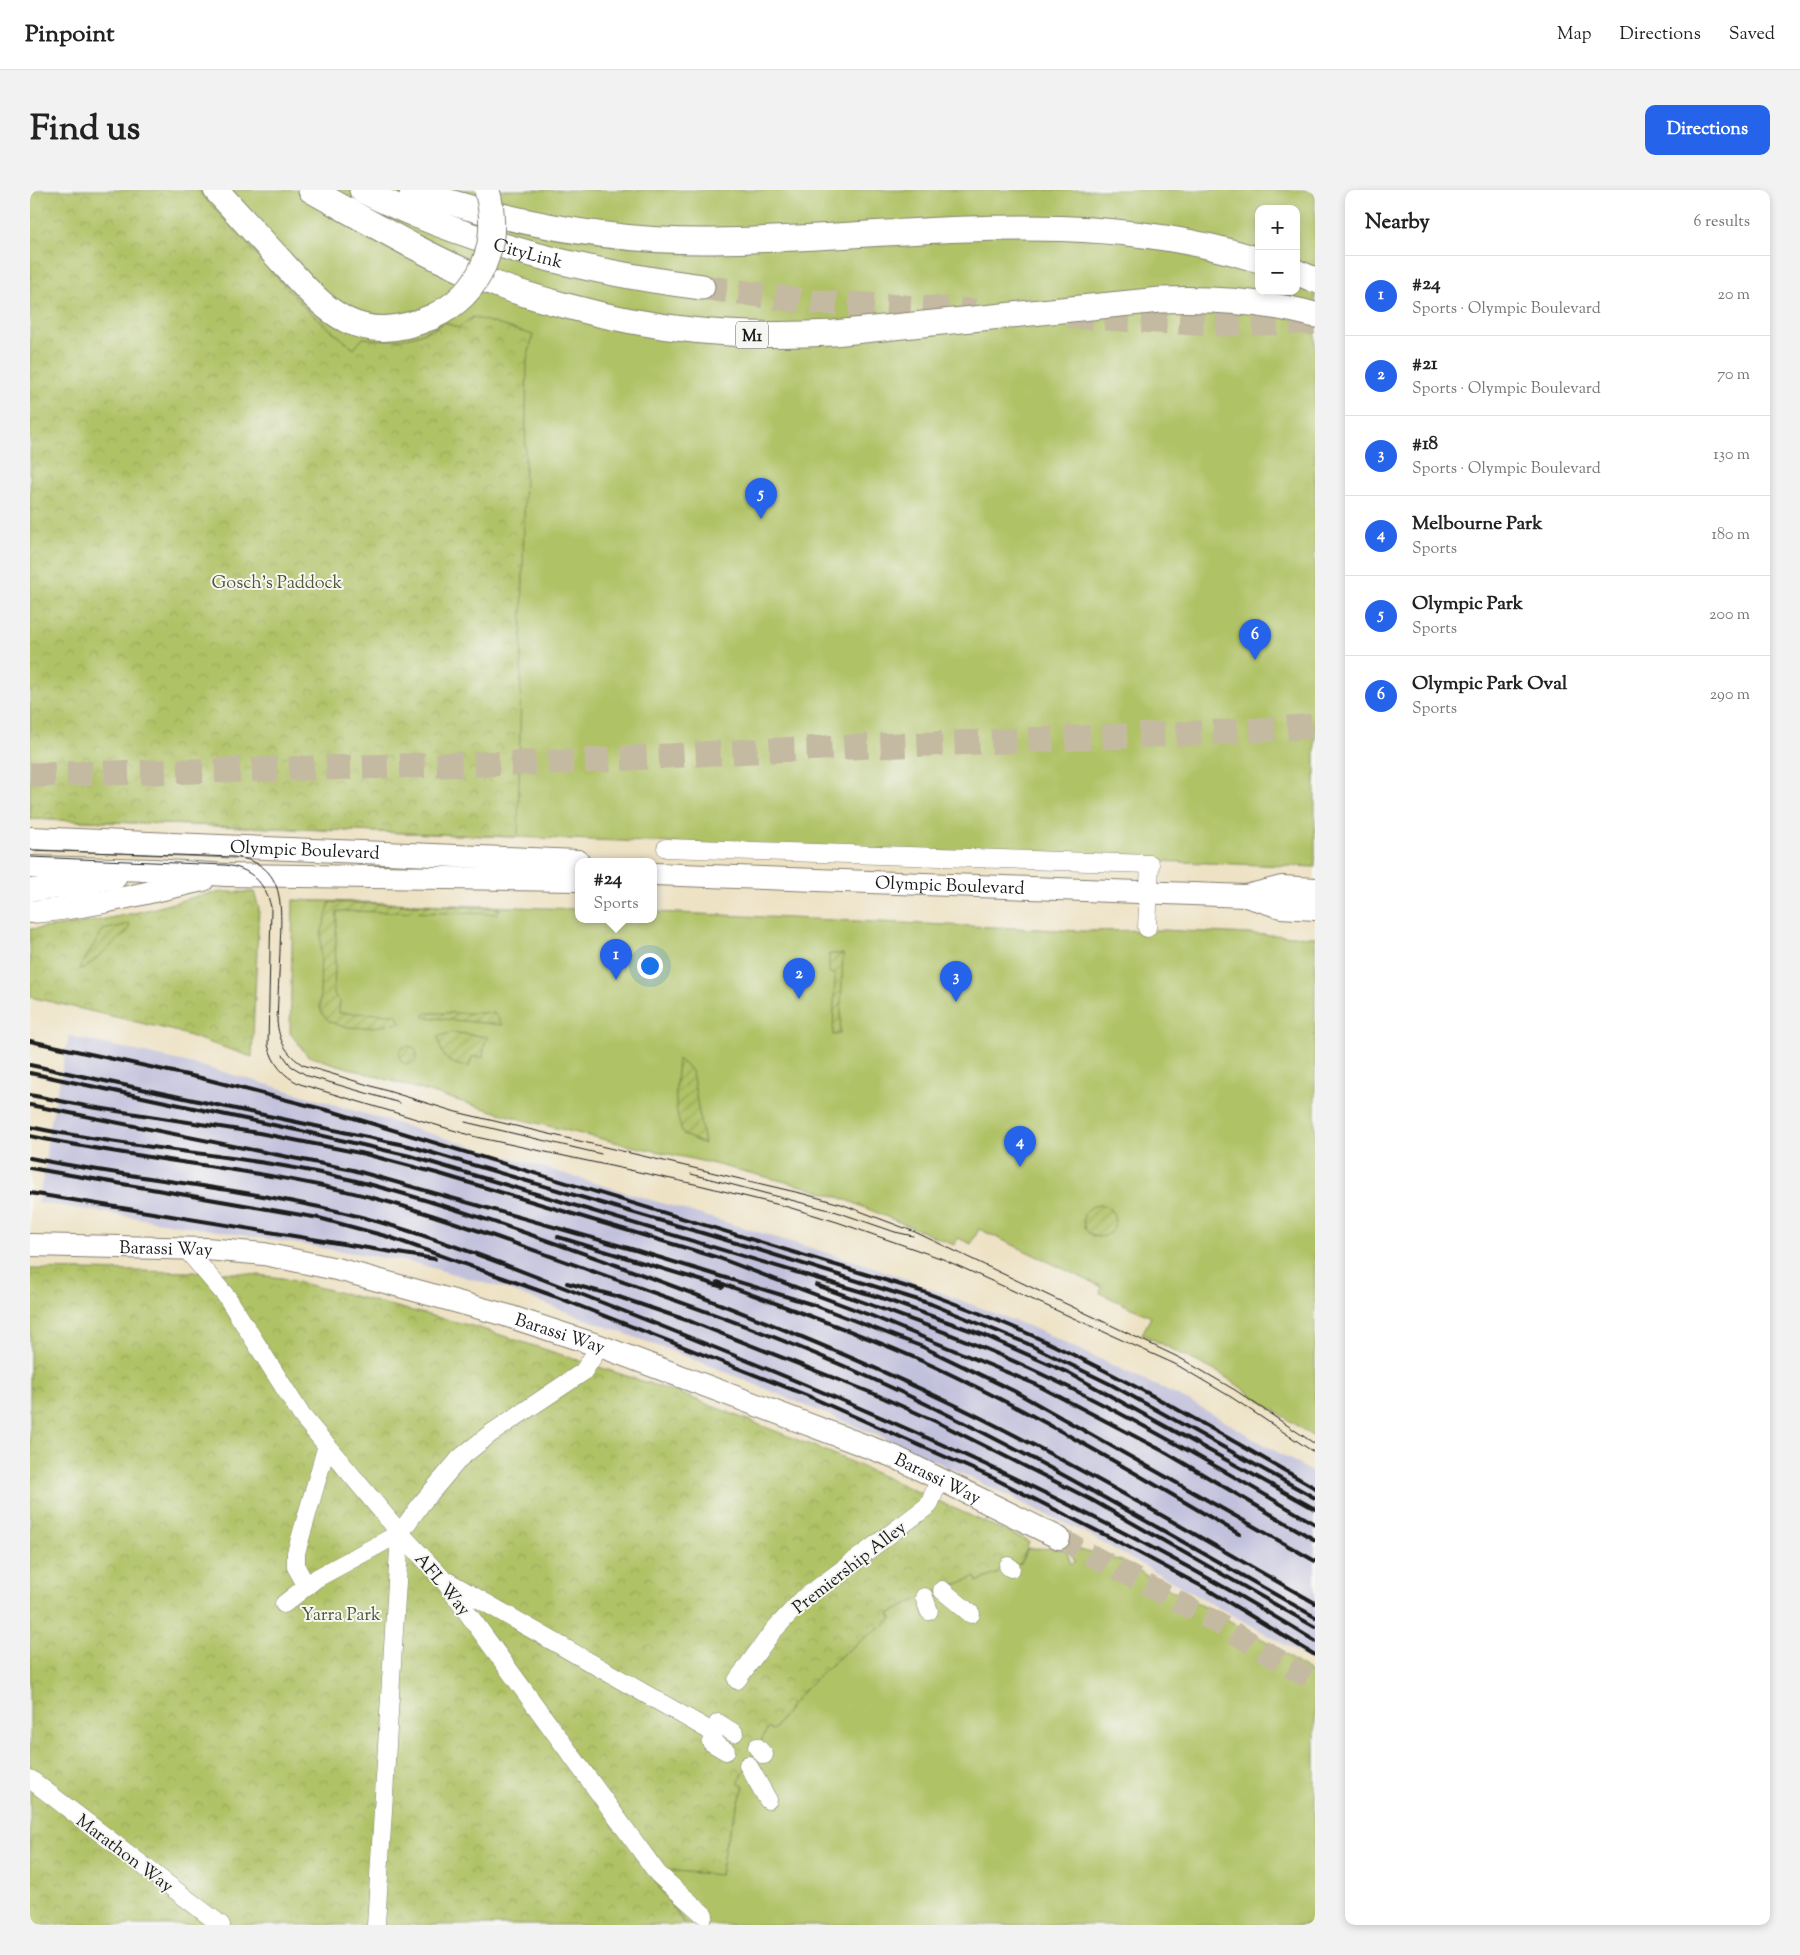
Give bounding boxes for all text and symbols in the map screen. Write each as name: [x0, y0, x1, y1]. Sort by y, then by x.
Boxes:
text: Pinpoint: [25, 18, 114, 52]
text: Map: [1557, 22, 1592, 48]
text: Directions: [1620, 22, 1701, 48]
text: Saved: [1729, 22, 1775, 48]
text: Find us: [30, 105, 140, 156]
button: Directions: [1645, 105, 1770, 155]
map controls: [1255, 205, 1300, 295]
button: +: [1255, 205, 1300, 250]
text: Nearby: [1365, 208, 1430, 238]
text: 6 results: [1694, 211, 1750, 234]
street label: CityLink: [490, 233, 565, 277]
button: −: [1255, 250, 1300, 295]
text: #24: [1412, 271, 1441, 298]
text: 1: [1378, 284, 1384, 307]
text: 20 m: [1717, 284, 1750, 307]
text: Sports · Olympic Boulevard: [1412, 298, 1601, 321]
road number: M1: [736, 322, 768, 348]
text: #21: [1412, 351, 1437, 378]
text: 2: [1377, 364, 1385, 387]
text: 70 m: [1717, 364, 1750, 387]
text: Sports · Olympic Boulevard: [1412, 378, 1601, 401]
text: #18: [1412, 431, 1438, 458]
text: 3: [1378, 444, 1384, 467]
text: 130 m: [1713, 444, 1750, 467]
text: Sports · Olympic Boulevard: [1412, 458, 1601, 481]
pin: 5: [745, 478, 777, 519]
text: Melbourne Park: [1412, 511, 1543, 538]
text: 4: [1377, 524, 1385, 547]
text: 180 m: [1711, 524, 1750, 547]
text: Sports: [1412, 538, 1457, 561]
park label: Gosch's Paddock: [212, 571, 343, 597]
text: Olympic Park: [1412, 591, 1523, 618]
text: 5: [1378, 604, 1384, 627]
text: 200 m: [1709, 604, 1750, 627]
text: Sports: [1412, 618, 1457, 641]
pin: 6: [1239, 619, 1271, 660]
text: Olympic Park Oval: [1412, 671, 1567, 698]
text: 6: [1377, 684, 1385, 707]
text: 290 m: [1710, 684, 1750, 707]
text: Sports: [1412, 698, 1457, 721]
street label: Olympic Boulevard: [229, 835, 380, 868]
popup: [575, 858, 657, 923]
text: #24: [594, 866, 622, 893]
street label: Olympic Boulevard: [874, 871, 1025, 903]
text: Sports: [594, 893, 638, 916]
pin: 1: [600, 939, 632, 980]
your location: [637, 953, 663, 979]
pin: 2: [783, 958, 815, 999]
pin: 3: [940, 961, 972, 1002]
pin: 4: [1004, 1126, 1036, 1167]
street label: Barassi Way: [119, 1236, 214, 1265]
street label: Barassi Way: [511, 1308, 608, 1362]
street label: Barassi Way: [889, 1448, 985, 1512]
street label: Premiership Alley: [788, 1516, 913, 1621]
street label: AFL Way: [407, 1548, 476, 1622]
park label: Yarra Park: [301, 1603, 381, 1629]
street label: Marathon Way: [70, 1809, 178, 1900]

